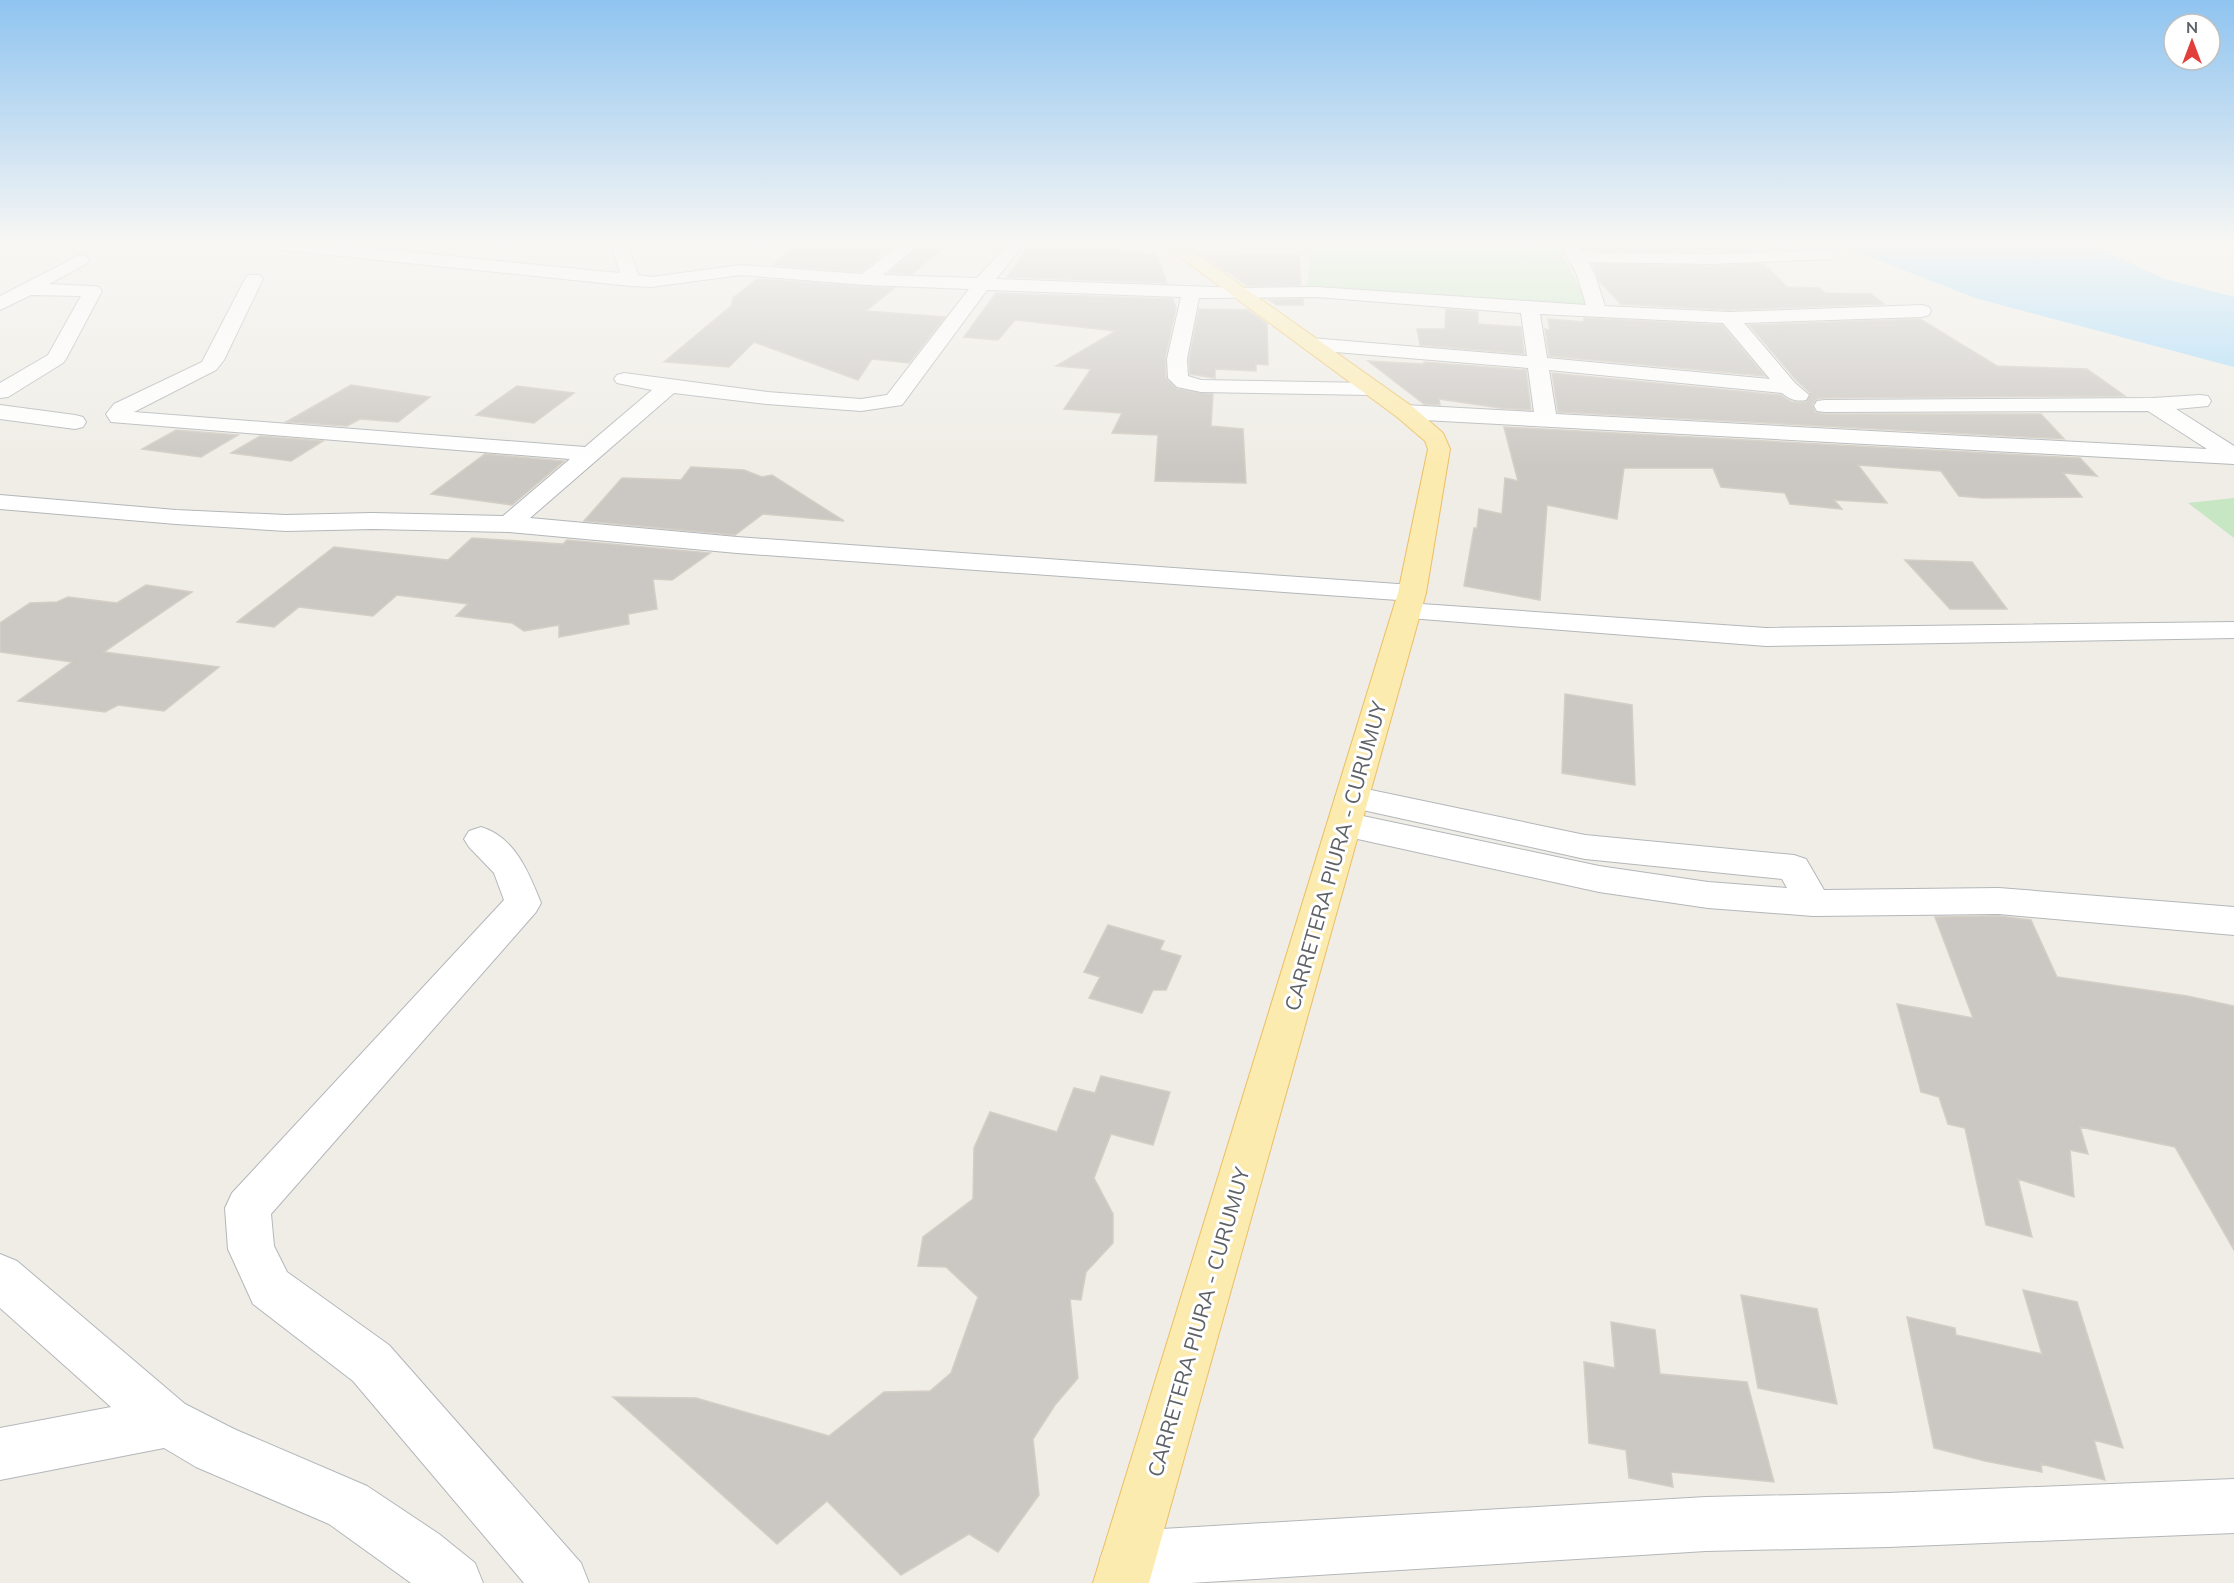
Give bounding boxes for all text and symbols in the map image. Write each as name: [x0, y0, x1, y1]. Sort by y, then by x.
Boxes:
north arrow: [2162, 12, 2222, 72]
text: N: [2186, 17, 2198, 37]
street label: CARRETERA PIURA - CURUMUY: [1278, 698, 1392, 1014]
street label: CARRETERA PIURA - CURUMUY: [1141, 1164, 1255, 1480]

